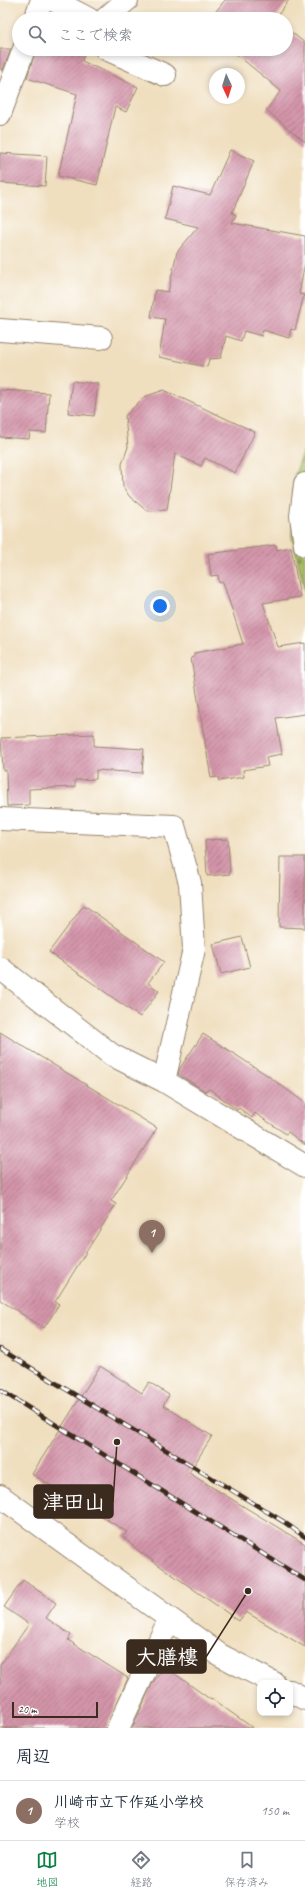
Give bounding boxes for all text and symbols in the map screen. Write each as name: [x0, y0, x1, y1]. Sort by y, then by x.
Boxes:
search box: [12, 12, 293, 56]
icon: search: [26, 23, 48, 45]
text: ここで検索: [58, 26, 133, 45]
north arrow: [209, 68, 245, 104]
your location: [150, 596, 170, 616]
pin: 1: [139, 1220, 165, 1253]
callout: 津田山: [34, 1485, 113, 1518]
text: 津田山: [43, 1489, 106, 1515]
callout: 大膳樓: [127, 1640, 206, 1673]
text: 大膳樓: [136, 1644, 199, 1670]
map controls: [257, 1680, 293, 1716]
button: locate: [257, 1680, 293, 1716]
scale bar: [12, 1700, 98, 1719]
text: 20 m: [18, 1702, 37, 1716]
text: 周辺: [16, 1746, 50, 1767]
text: 川崎市立下作延小学校: [54, 1793, 204, 1812]
text: 1: [26, 1803, 32, 1819]
text: 150 m: [261, 1803, 289, 1819]
text: 学校: [54, 1815, 80, 1831]
tab: 地図: [36, 1849, 58, 1889]
tab: 経路: [130, 1849, 152, 1889]
tab: 保存済み: [225, 1849, 269, 1889]

